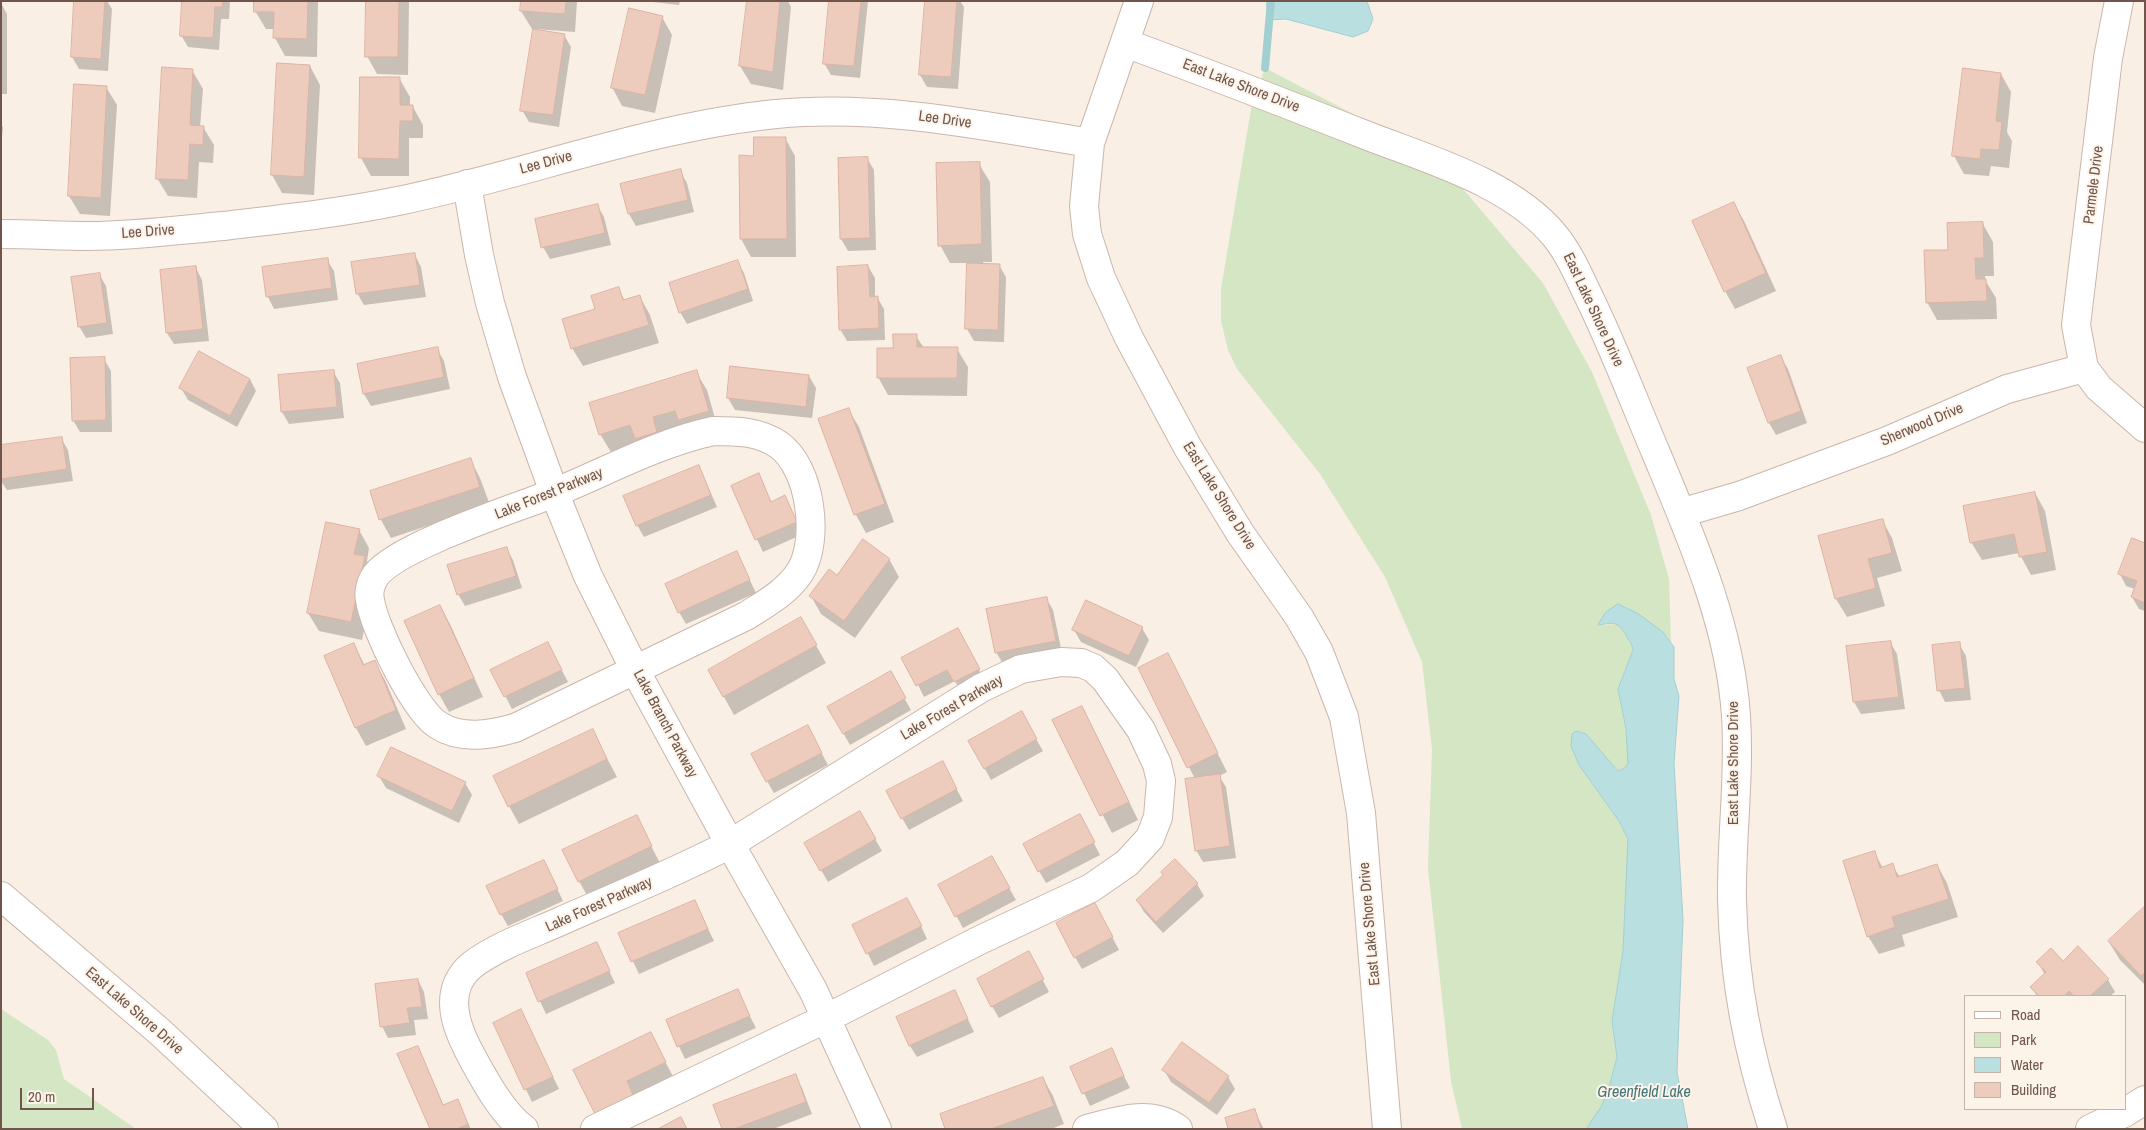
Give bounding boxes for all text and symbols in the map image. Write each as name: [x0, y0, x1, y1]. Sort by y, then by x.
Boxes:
street label: East Lake Shore Drive: [1180, 55, 1302, 117]
street label: Lee Drive: [917, 107, 973, 133]
street label: Parmele Drive: [2080, 145, 2108, 225]
street label: Lee Drive: [518, 147, 574, 179]
street label: Lee Drive: [121, 221, 175, 243]
street label: East Lake Shore Drive: [1559, 250, 1627, 370]
street label: Sherwood Drive: [1878, 399, 1966, 451]
street label: East Lake Shore Drive: [1179, 439, 1259, 553]
street label: Lake Forest Parkway: [492, 464, 606, 524]
street label: Lake Branch Parkway: [629, 667, 701, 781]
street label: Lake Forest Parkway: [898, 671, 1006, 745]
street label: East Lake Shore Drive: [1725, 701, 1743, 825]
street label: East Lake Shore Drive: [1356, 862, 1384, 986]
street label: Lake Forest Parkway: [543, 873, 655, 937]
street label: East Lake Shore Drive: [81, 964, 187, 1058]
legend: [1964, 995, 2126, 1110]
text: Road: [2011, 1004, 2040, 1025]
text: Park: [2011, 1029, 2036, 1050]
text: Water: [2011, 1054, 2043, 1075]
scale bar: [22, 1078, 96, 1110]
text: Building: [2011, 1079, 2056, 1100]
water label: Greenfield Lake: [1597, 1083, 1691, 1103]
text: 20 m: [28, 1086, 55, 1107]

